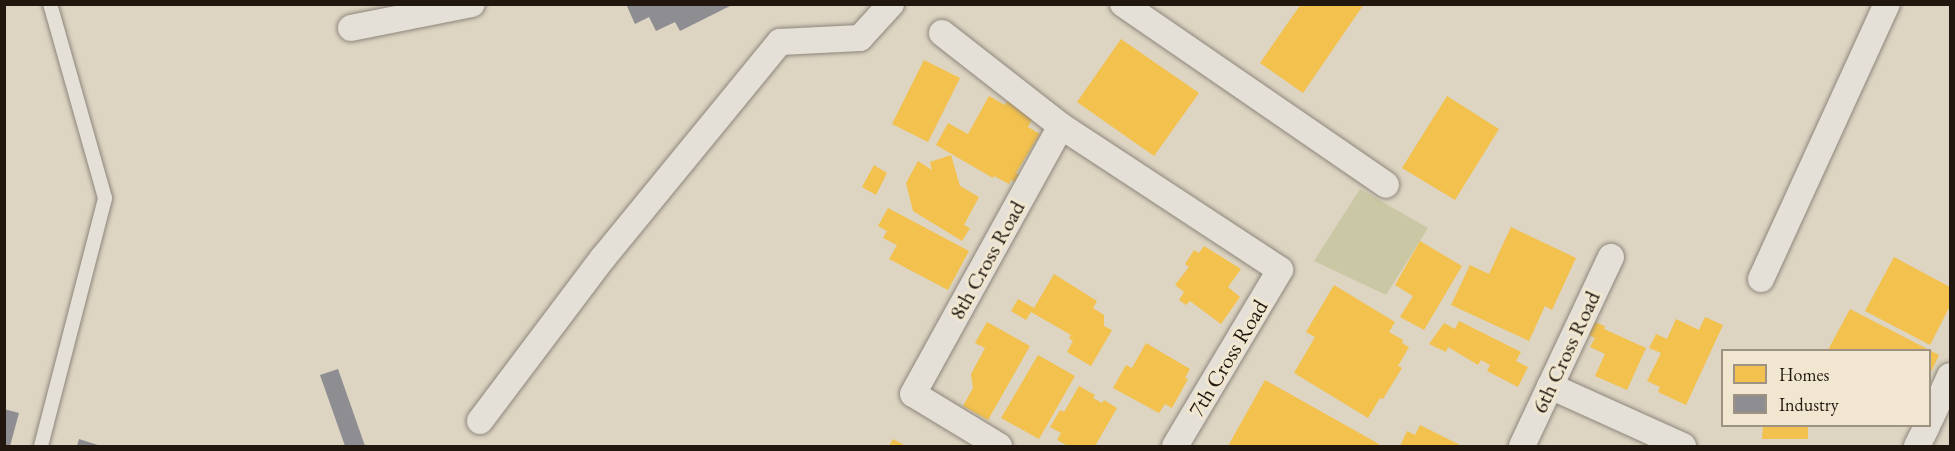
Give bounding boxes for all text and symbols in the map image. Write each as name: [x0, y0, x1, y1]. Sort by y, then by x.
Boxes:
street label: 8th Cross Road: [944, 196, 1030, 324]
street label: 6th Cross Road: [1526, 287, 1606, 417]
street label: 7th Cross Road: [1183, 295, 1273, 421]
legend: [1721, 349, 1931, 427]
text: Homes: [1779, 363, 1829, 386]
text: Industry: [1779, 393, 1839, 416]

